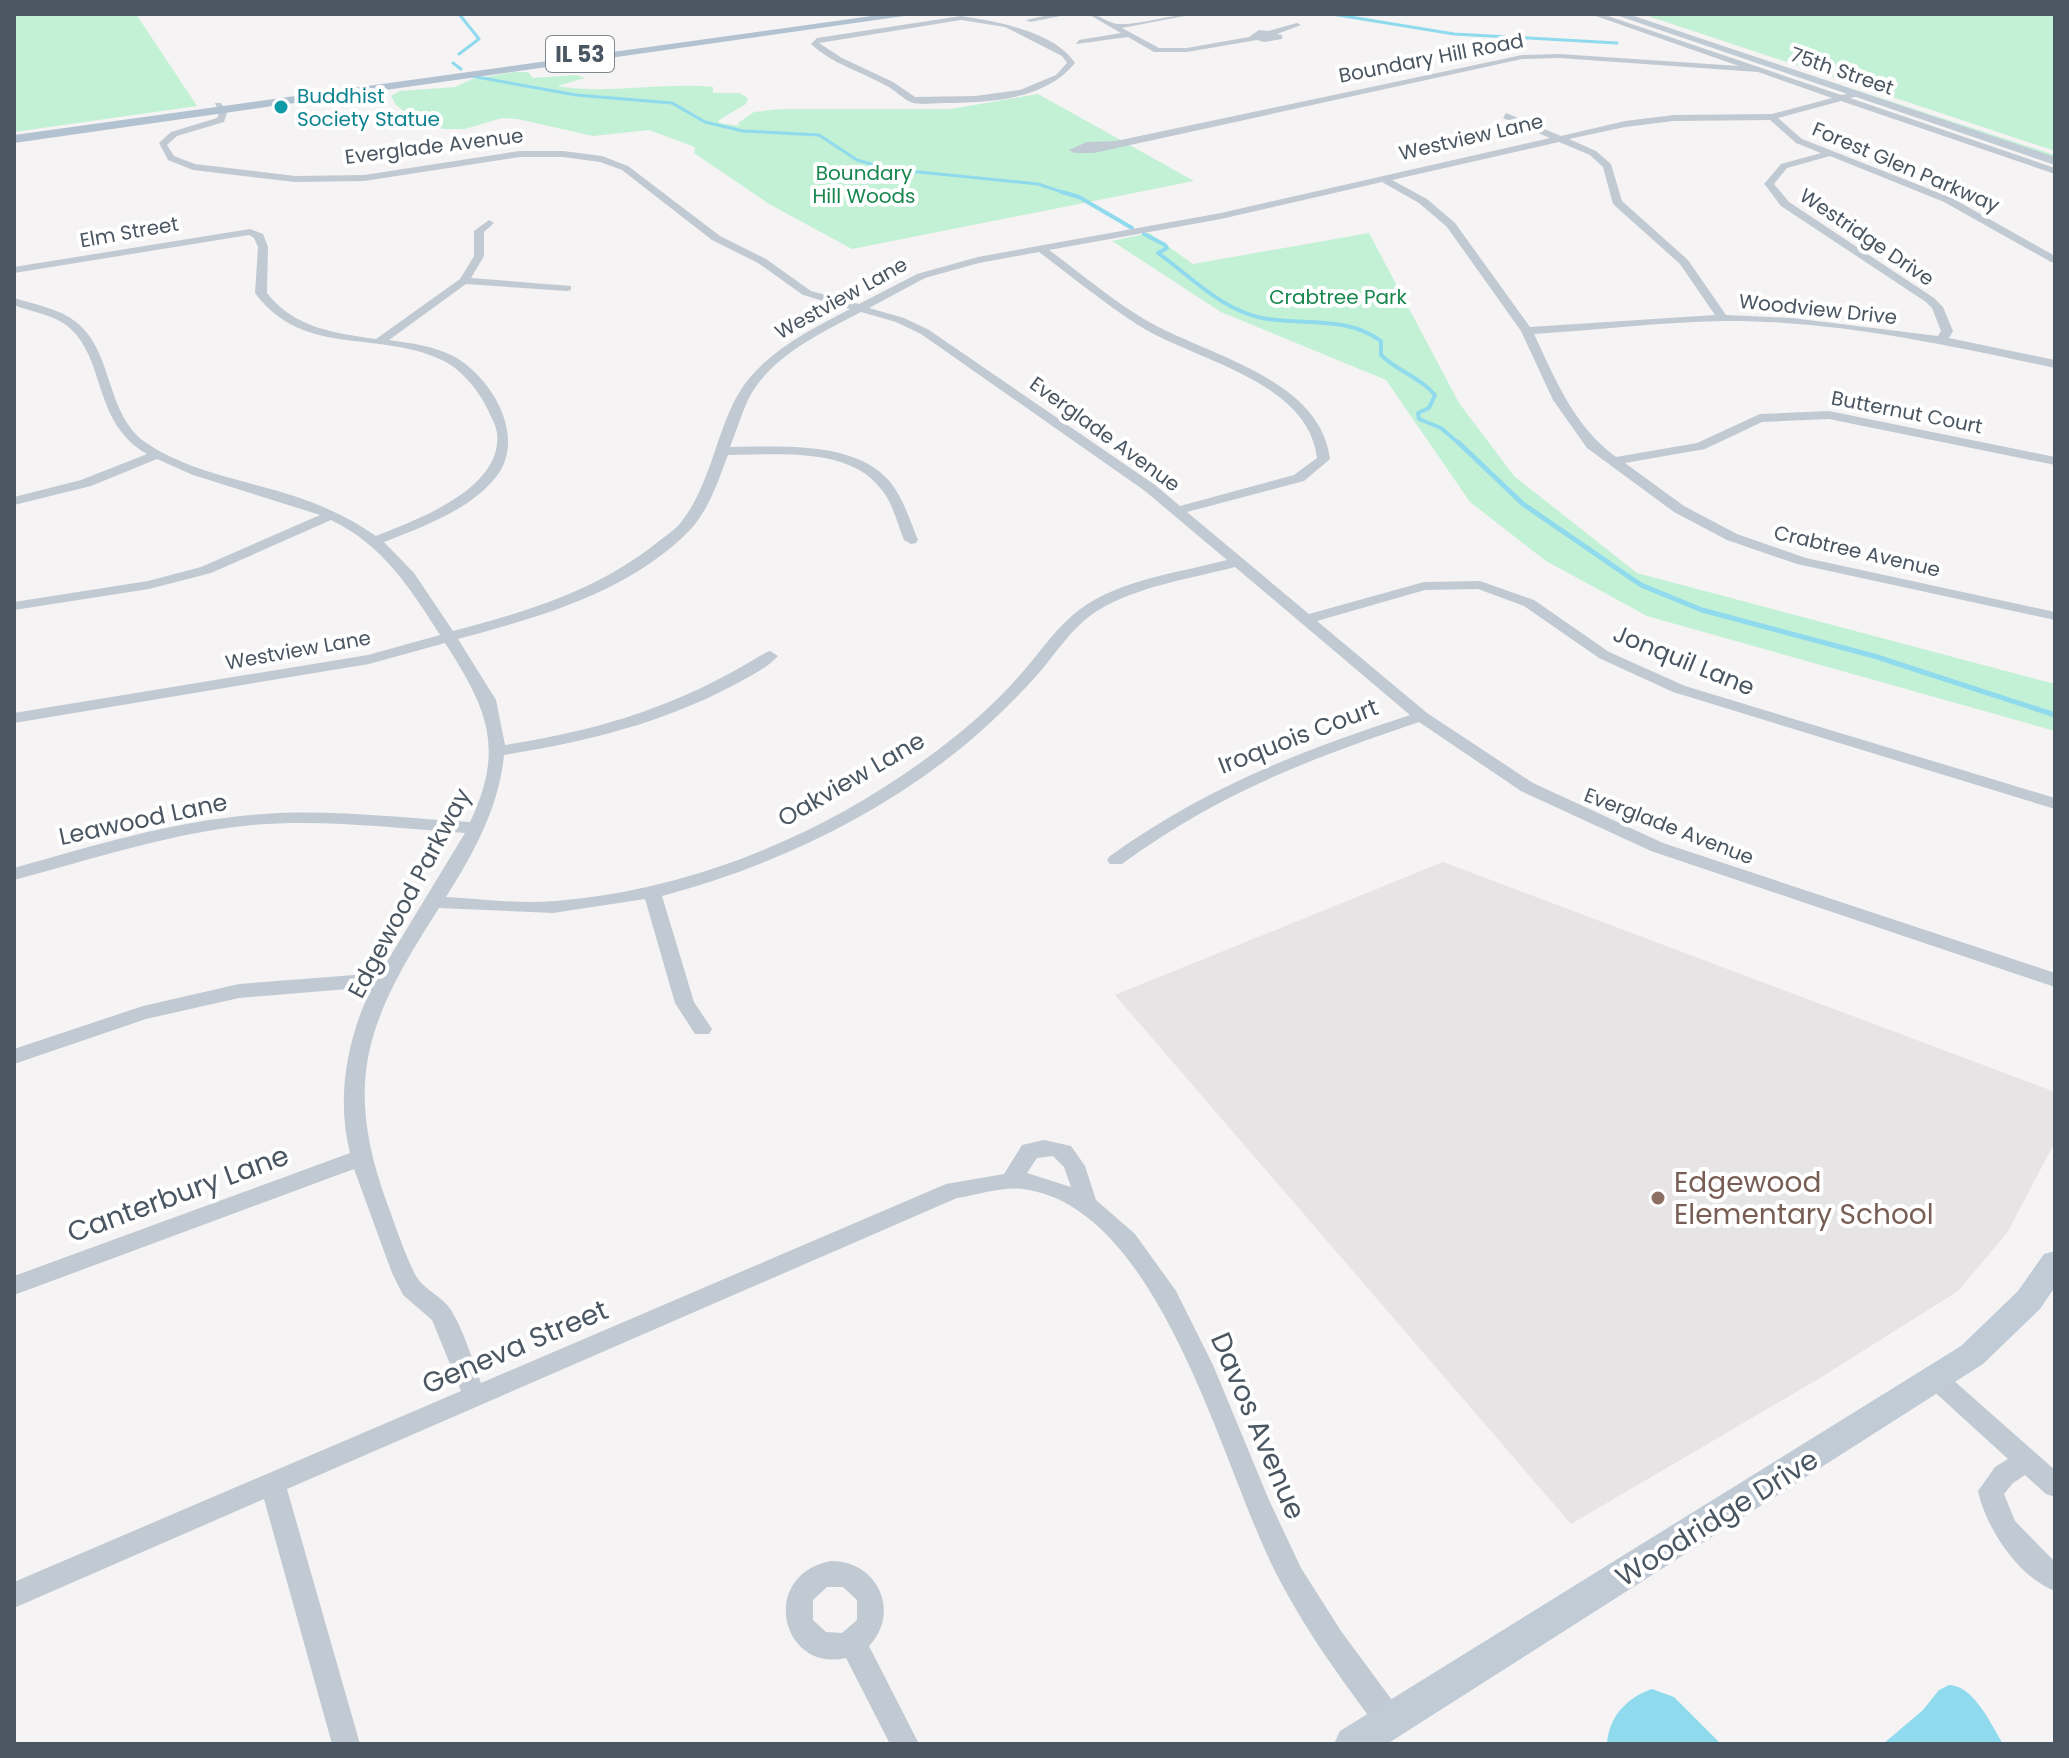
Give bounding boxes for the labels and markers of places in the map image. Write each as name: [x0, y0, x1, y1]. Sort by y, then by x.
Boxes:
place label: Buddhist Society Statue: [297, 82, 440, 133]
marker: Buddhist Society Statue: [272, 98, 290, 116]
place label: Edgewood Elementary School: [1674, 1163, 1934, 1234]
marker: Edgewood Elementary School: [1649, 1189, 1667, 1207]

